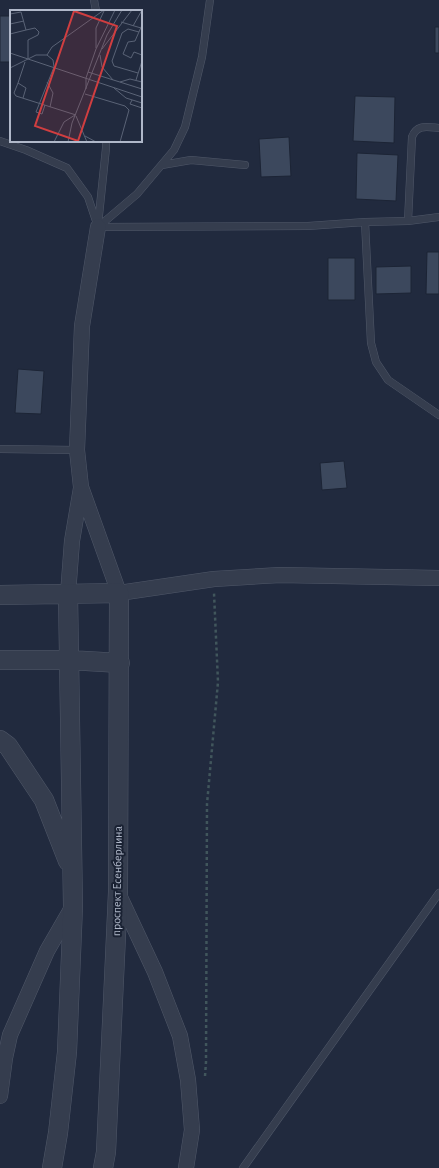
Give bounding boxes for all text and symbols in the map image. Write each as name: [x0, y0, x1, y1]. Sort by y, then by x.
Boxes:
inset map: [10, 10, 142, 142]
street label: проспект Есенберлина: [110, 825, 124, 936]

